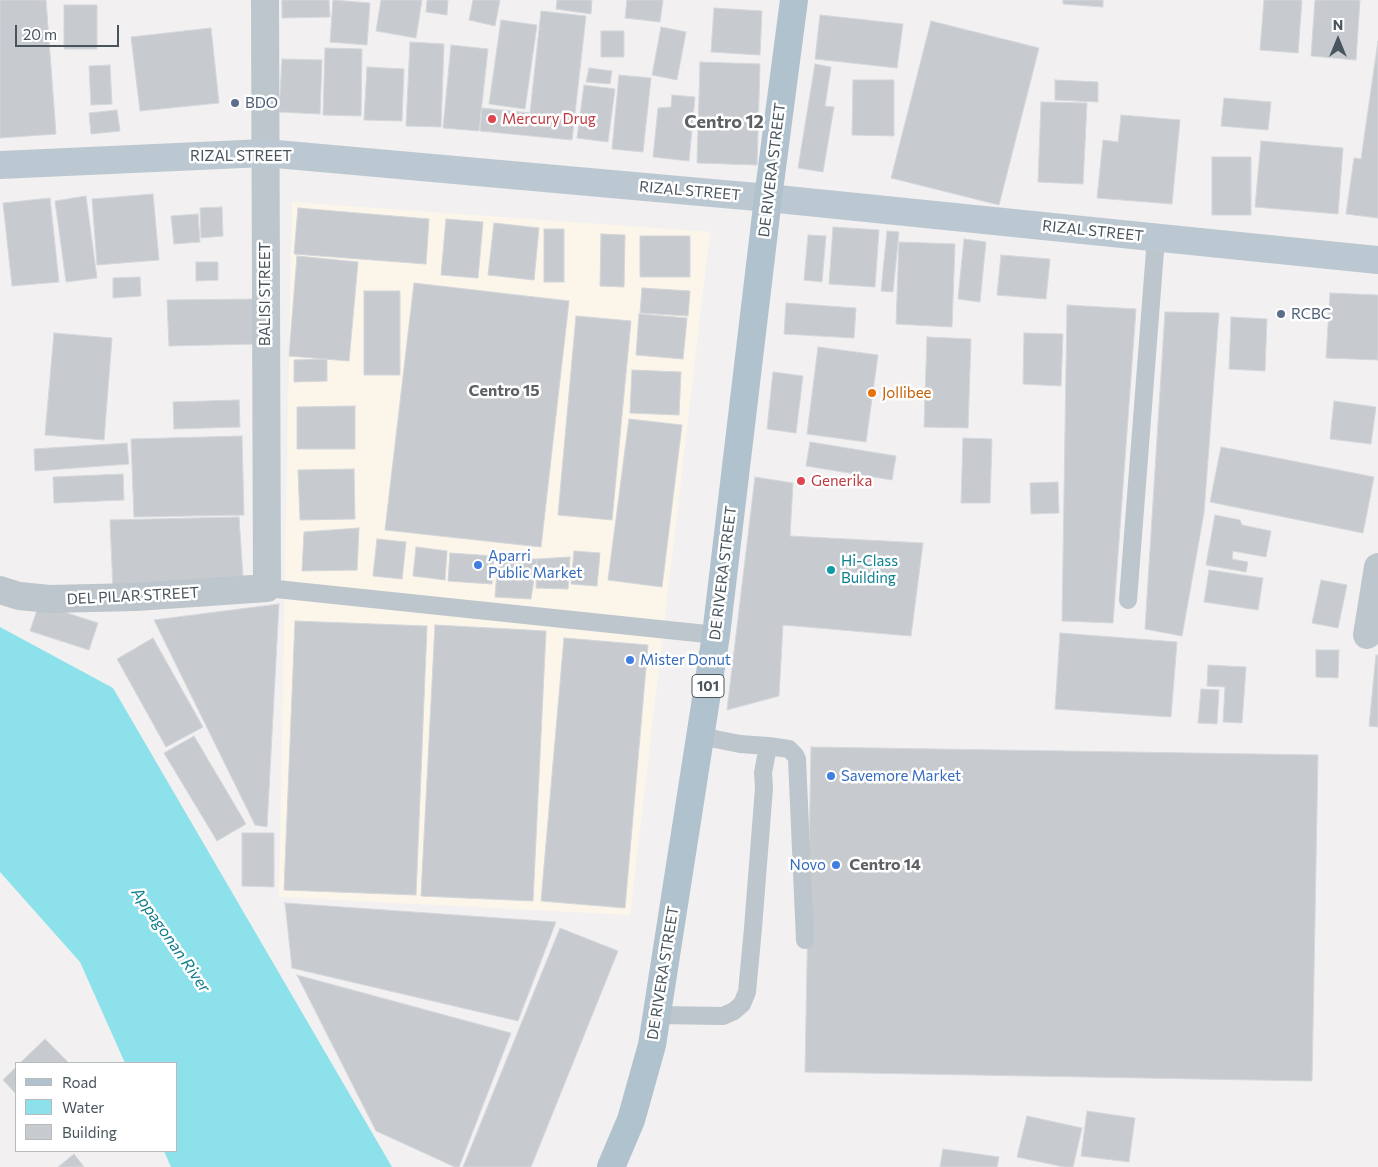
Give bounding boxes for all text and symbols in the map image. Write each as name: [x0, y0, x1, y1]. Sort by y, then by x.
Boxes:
scale bar: [18, 15, 121, 47]
north arrow: [1313, 15, 1363, 65]
text: N: [1333, 16, 1343, 33]
text: 20 m: [23, 25, 57, 43]
place label: BDO: [245, 94, 278, 112]
marker: BDO: [229, 97, 241, 109]
street label: DE RIVERA STREET: [755, 102, 789, 238]
place label: Mercury Drug: [502, 110, 596, 128]
district label: Centro 12: [684, 111, 764, 133]
marker: Mercury Drug: [486, 113, 498, 125]
street label: RIZAL STREET: [190, 147, 292, 165]
street label: RIZAL STREET: [639, 178, 741, 204]
street label: RIZAL STREET: [1041, 217, 1145, 245]
street label: BALISI STREET: [256, 242, 274, 346]
place label: RCBC: [1291, 305, 1331, 323]
marker: RCBC: [1275, 308, 1287, 320]
district label: Centro 15: [469, 381, 539, 401]
place label: Jollibee: [882, 384, 931, 402]
marker: Jollibee: [866, 387, 878, 399]
place label: Generika: [811, 472, 872, 490]
marker: Generika: [795, 475, 807, 487]
street label: DE RIVERA STREET: [706, 505, 740, 641]
place label: Aparri Public Market: [488, 547, 582, 582]
place label: Hi-Class Building: [841, 552, 898, 587]
marker: Aparri Public Market: [472, 559, 484, 571]
marker: Hi-Class Building: [825, 564, 837, 576]
street label: DEL PILAR STREET: [66, 584, 200, 608]
place label: Mister Donut: [640, 651, 731, 669]
marker: Mister Donut: [624, 654, 636, 666]
road number: 101: [692, 674, 724, 698]
place label: Savemore Market: [841, 767, 961, 785]
marker: Savemore Market: [825, 770, 837, 782]
district label: Centro 14: [849, 855, 921, 875]
place label: Novo: [790, 856, 826, 874]
marker: Novo: [830, 859, 842, 871]
water label: Appagonan River: [128, 884, 214, 996]
street label: DE RIVERA STREET: [644, 905, 682, 1041]
legend: [15, 1062, 178, 1152]
text: Road: [62, 1073, 97, 1091]
text: Water: [62, 1098, 104, 1116]
text: Building: [62, 1123, 117, 1141]

